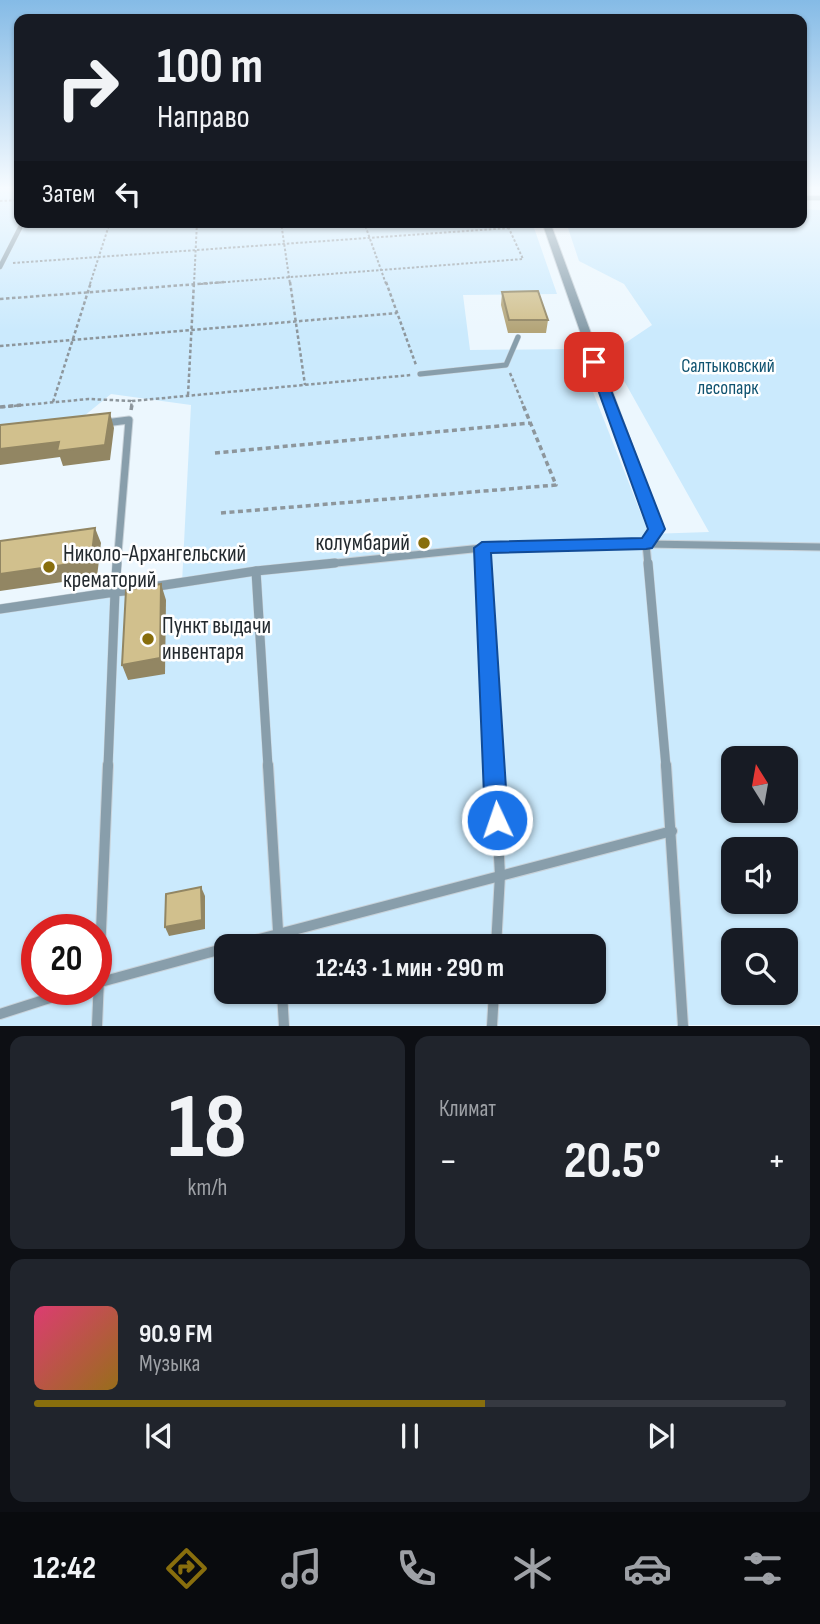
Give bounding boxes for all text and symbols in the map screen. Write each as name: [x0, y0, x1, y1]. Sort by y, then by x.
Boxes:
text: 100 m: [157, 38, 263, 97]
icon: right: [42, 42, 133, 133]
text: Направо: [157, 98, 250, 137]
icon: left: [109, 175, 147, 213]
text: Затем: [42, 179, 95, 210]
pin: [564, 332, 624, 392]
icon: arrive: [575, 343, 613, 381]
park label: Салтыковский лесопарк: [681, 355, 775, 400]
place label: колумбарий: [316, 529, 410, 557]
marker: колумбарий: [416, 535, 432, 551]
place label: Николо-Архангельский крематорий: [63, 540, 246, 594]
marker: Николо-Архангельский крематорий: [41, 559, 57, 575]
place label: Пункт выдачи инвентаря: [162, 612, 271, 666]
marker: Пункт выдачи инвентаря: [140, 631, 156, 647]
north arrow: [721, 746, 798, 822]
map controls: [721, 746, 798, 1005]
position arrow: [460, 783, 534, 857]
button: sound: [721, 837, 798, 914]
speed limit sign: 20: [21, 914, 112, 1005]
button: search: [721, 928, 798, 1005]
text: 12:43 · 1 мин · 290 m: [316, 953, 504, 984]
text: 18: [168, 1074, 247, 1183]
text: Климат: [439, 1095, 496, 1123]
text: 20.5°: [564, 1130, 661, 1193]
text: −: [439, 1139, 458, 1184]
text: +: [767, 1139, 786, 1184]
text: km/h: [188, 1174, 227, 1202]
text: 90.9 FM: [139, 1319, 212, 1350]
text: Музыка: [139, 1350, 200, 1378]
icon: previous: [140, 1417, 178, 1455]
icon: pause: [391, 1417, 429, 1455]
icon: next: [642, 1417, 680, 1455]
icon: directions: [162, 1544, 211, 1593]
icon: music: [277, 1544, 326, 1593]
icon: phone: [392, 1544, 441, 1593]
icon: climate: [508, 1544, 557, 1593]
icon: car: [623, 1544, 672, 1593]
icon: filters: [738, 1544, 787, 1593]
text: 12:42: [33, 1549, 96, 1588]

